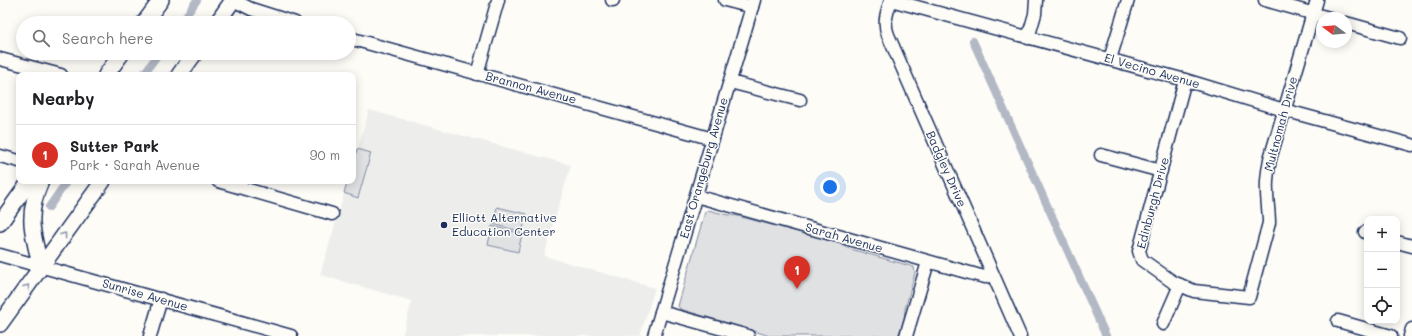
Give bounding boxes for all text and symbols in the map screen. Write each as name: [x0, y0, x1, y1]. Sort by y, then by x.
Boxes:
north arrow: [1316, 12, 1352, 48]
search box: [16, 16, 356, 60]
icon: search: [30, 27, 52, 49]
text: Search here: [62, 28, 153, 48]
street label: El Vecino Avenue: [1103, 49, 1202, 91]
street label: Brannon Avenue: [484, 67, 578, 107]
street label: Multnomah Drive: [1260, 75, 1300, 173]
text: Nearby: [32, 87, 94, 109]
street label: East Orangeburg Avenue: [675, 95, 731, 240]
street label: Badgley Drive: [923, 128, 971, 209]
text: Sutter Park: [70, 136, 159, 156]
text: 1: [42, 146, 48, 163]
text: 90 m: [310, 146, 340, 163]
street label: Edinburgh Drive: [1132, 155, 1172, 250]
text: Park · Sarah Avenue: [70, 156, 200, 173]
your location: [820, 177, 840, 197]
place label: Elliott Alternative Education Center: [452, 209, 557, 239]
map controls: [1364, 216, 1400, 324]
button: +: [1364, 216, 1400, 252]
street label: Sarah Avenue: [804, 218, 885, 256]
marker: Elliott Alternative Education Center: [439, 220, 449, 230]
one-way arrow: [59, 232, 67, 239]
button: −: [1364, 252, 1400, 288]
pin: 1: [784, 256, 810, 289]
street label: Sunrise Avenue: [101, 274, 190, 314]
one-way arrow: [22, 284, 29, 291]
button: locate: [1364, 288, 1400, 324]

